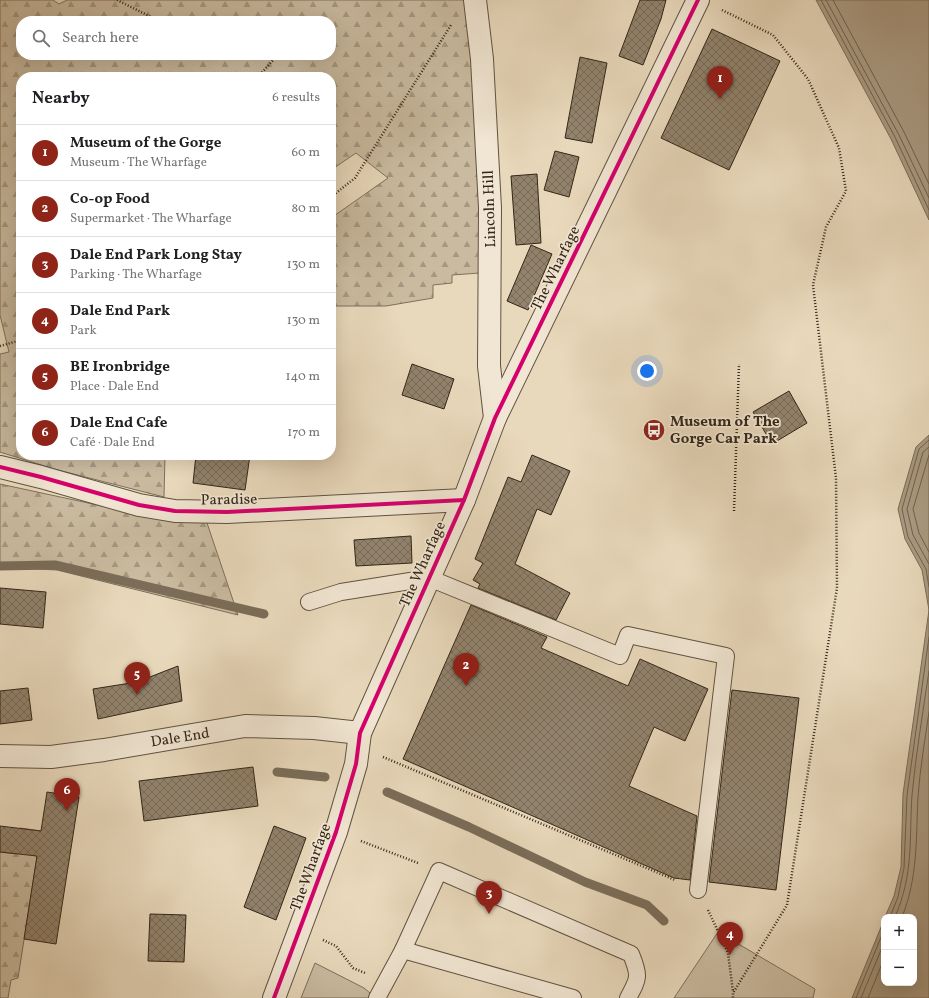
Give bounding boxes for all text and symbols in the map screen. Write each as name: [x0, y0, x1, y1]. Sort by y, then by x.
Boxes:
search box: [16, 16, 336, 60]
icon: search: [30, 27, 52, 49]
text: Search here: [62, 28, 139, 49]
pin: 1: [707, 66, 733, 99]
text: Nearby: [32, 87, 90, 110]
text: 6 results: [272, 89, 320, 107]
text: Museum of the Gorge: [70, 133, 221, 154]
text: 1: [42, 144, 48, 162]
text: 60 m: [292, 144, 320, 162]
text: Museum · The Wharfage: [70, 154, 207, 172]
street label: Lincoln Hill: [479, 170, 502, 248]
text: Co-op Food: [70, 189, 150, 210]
text: 2: [42, 200, 48, 218]
text: 80 m: [291, 200, 320, 218]
text: Supermarket · The Wharfage: [70, 210, 232, 228]
street label: The Wharfage: [527, 223, 586, 315]
text: Dale End Park Long Stay: [70, 245, 242, 266]
text: 3: [42, 256, 48, 274]
text: 130 m: [287, 256, 320, 274]
text: Parking · The Wharfage: [70, 266, 202, 284]
text: Dale End Park: [70, 301, 170, 322]
text: 4: [41, 312, 49, 330]
text: 130 m: [287, 312, 320, 330]
text: Park: [70, 322, 97, 340]
text: BE Ironbridge: [70, 357, 170, 378]
your location: [637, 361, 657, 381]
text: 5: [42, 368, 48, 386]
text: 140 m: [286, 368, 320, 386]
text: Place · Dale End: [70, 378, 159, 396]
place label: Museum of The Gorge Car Park: [670, 412, 780, 450]
text: Dale End Cafe: [70, 413, 168, 434]
bus stop icon: Museum of The Gorge Car Park: [641, 417, 667, 443]
text: 6: [41, 424, 49, 442]
text: 170 m: [287, 424, 320, 442]
text: Café · Dale End: [70, 434, 155, 452]
street label: Paradise: [201, 490, 257, 511]
street label: The Wharfage: [395, 518, 452, 611]
pin: 2: [453, 653, 479, 686]
pin: 5: [124, 662, 150, 695]
street label: Dale End: [149, 723, 211, 754]
pin: 6: [54, 778, 80, 811]
street label: The Wharfage: [286, 821, 337, 914]
pin: 3: [476, 881, 502, 914]
map controls: [881, 914, 917, 986]
button: +: [881, 914, 917, 950]
pin: 4: [717, 922, 743, 955]
button: −: [881, 950, 917, 986]

